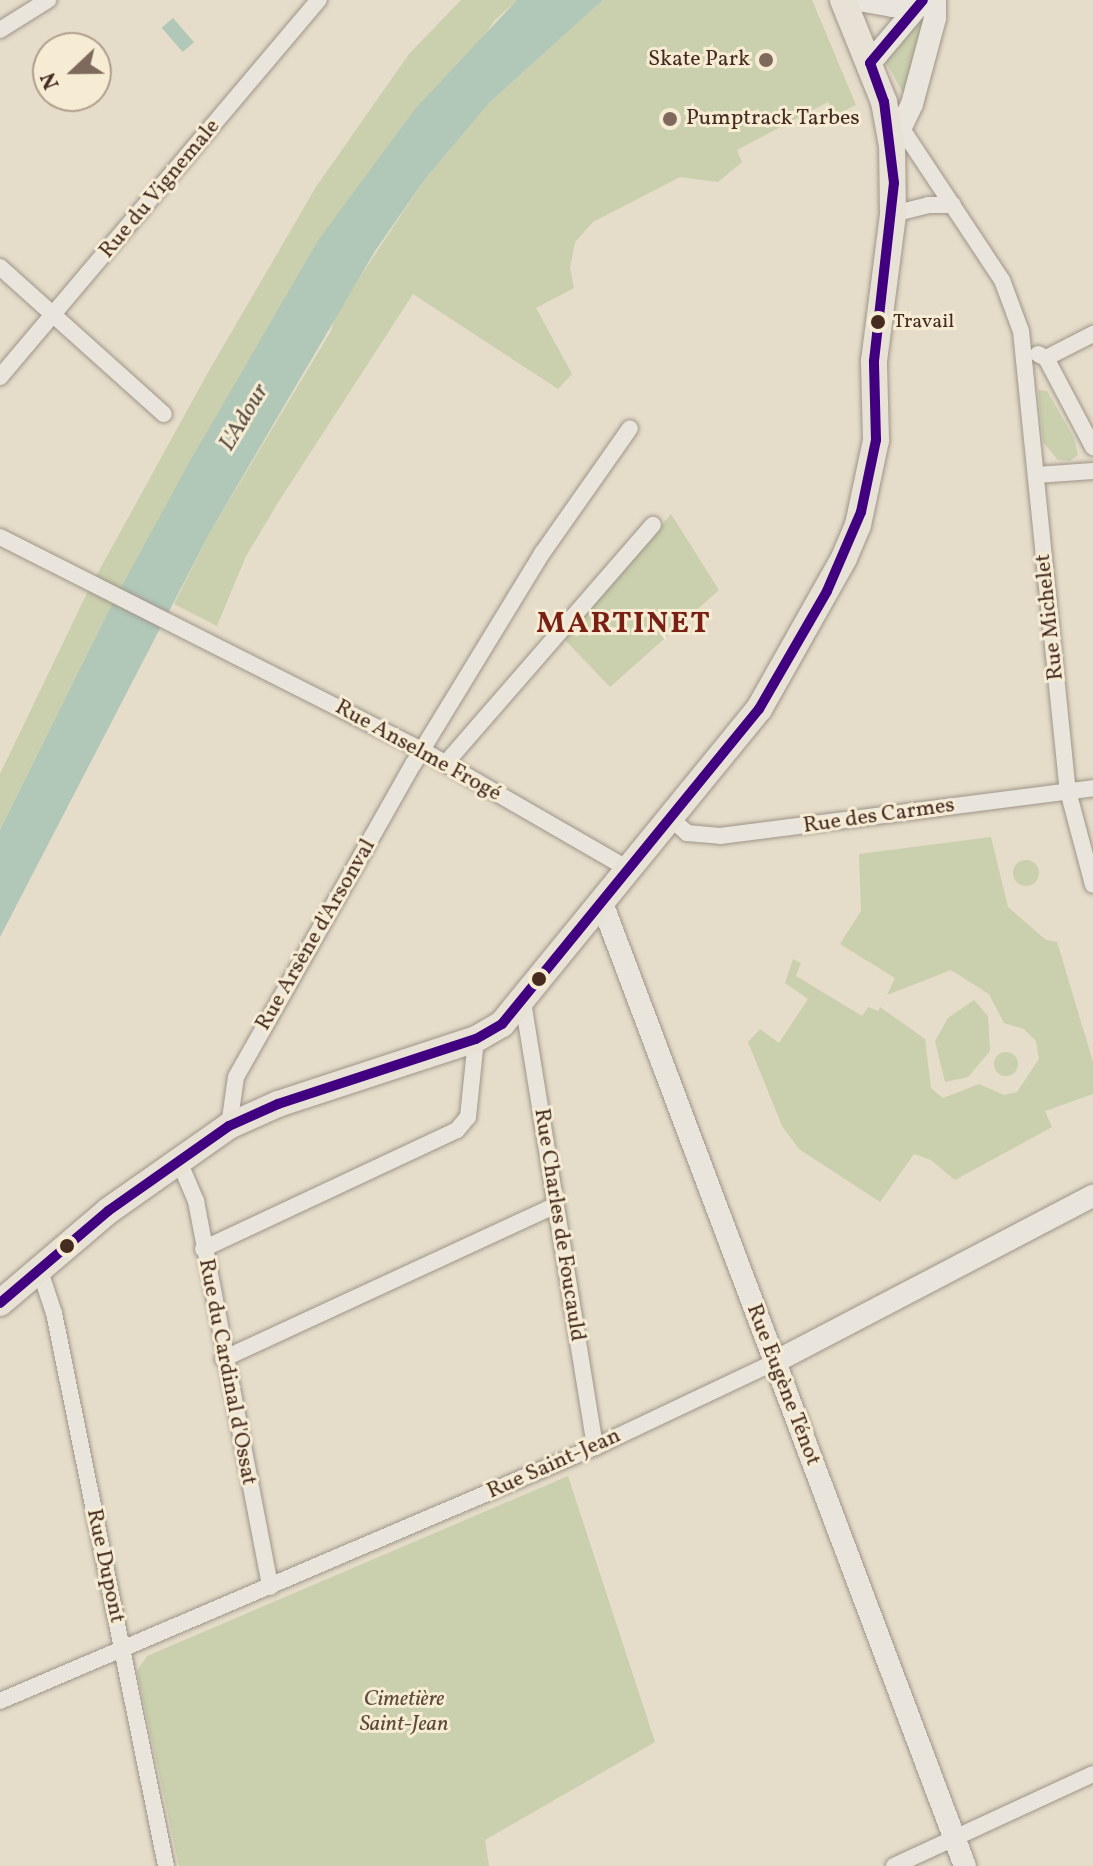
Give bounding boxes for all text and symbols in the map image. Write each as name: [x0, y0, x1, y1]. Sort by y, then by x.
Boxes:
north arrow: [32, 32, 112, 112]
place label: Skate Park: [648, 47, 750, 73]
marker: Skate Park: [757, 51, 775, 69]
text: N: [34, 67, 69, 94]
place label: Pumptrack Tarbes: [686, 106, 860, 132]
marker: Pumptrack Tarbes: [661, 110, 679, 128]
street label: Rue du Vignemale: [94, 114, 226, 264]
place label: Travail: [893, 310, 954, 334]
marker: Travail: [870, 314, 886, 330]
water label: L'Adour: [214, 379, 276, 457]
street label: Rue Michelet: [1030, 552, 1070, 682]
district label: MARTINET: [536, 606, 712, 642]
street label: Rue Anselme Frogé: [330, 694, 506, 808]
street label: Rue des Carmes: [802, 792, 956, 840]
street label: Rue Arsène d'Arsonval: [250, 835, 382, 1035]
unlabelled marker: [531, 971, 547, 987]
street label: Rue Charles de Foucauld: [528, 1107, 590, 1343]
unlabelled marker: [59, 1238, 75, 1254]
street label: Rue du Cardinal d'Ossat: [192, 1257, 262, 1487]
street label: Rue Eugène Ténot: [740, 1300, 826, 1470]
street label: Rue Saint-Jean: [483, 1423, 625, 1505]
street label: Rue Dupont: [80, 1507, 130, 1625]
park label: Cimetière Saint-Jean: [360, 1686, 448, 1738]

